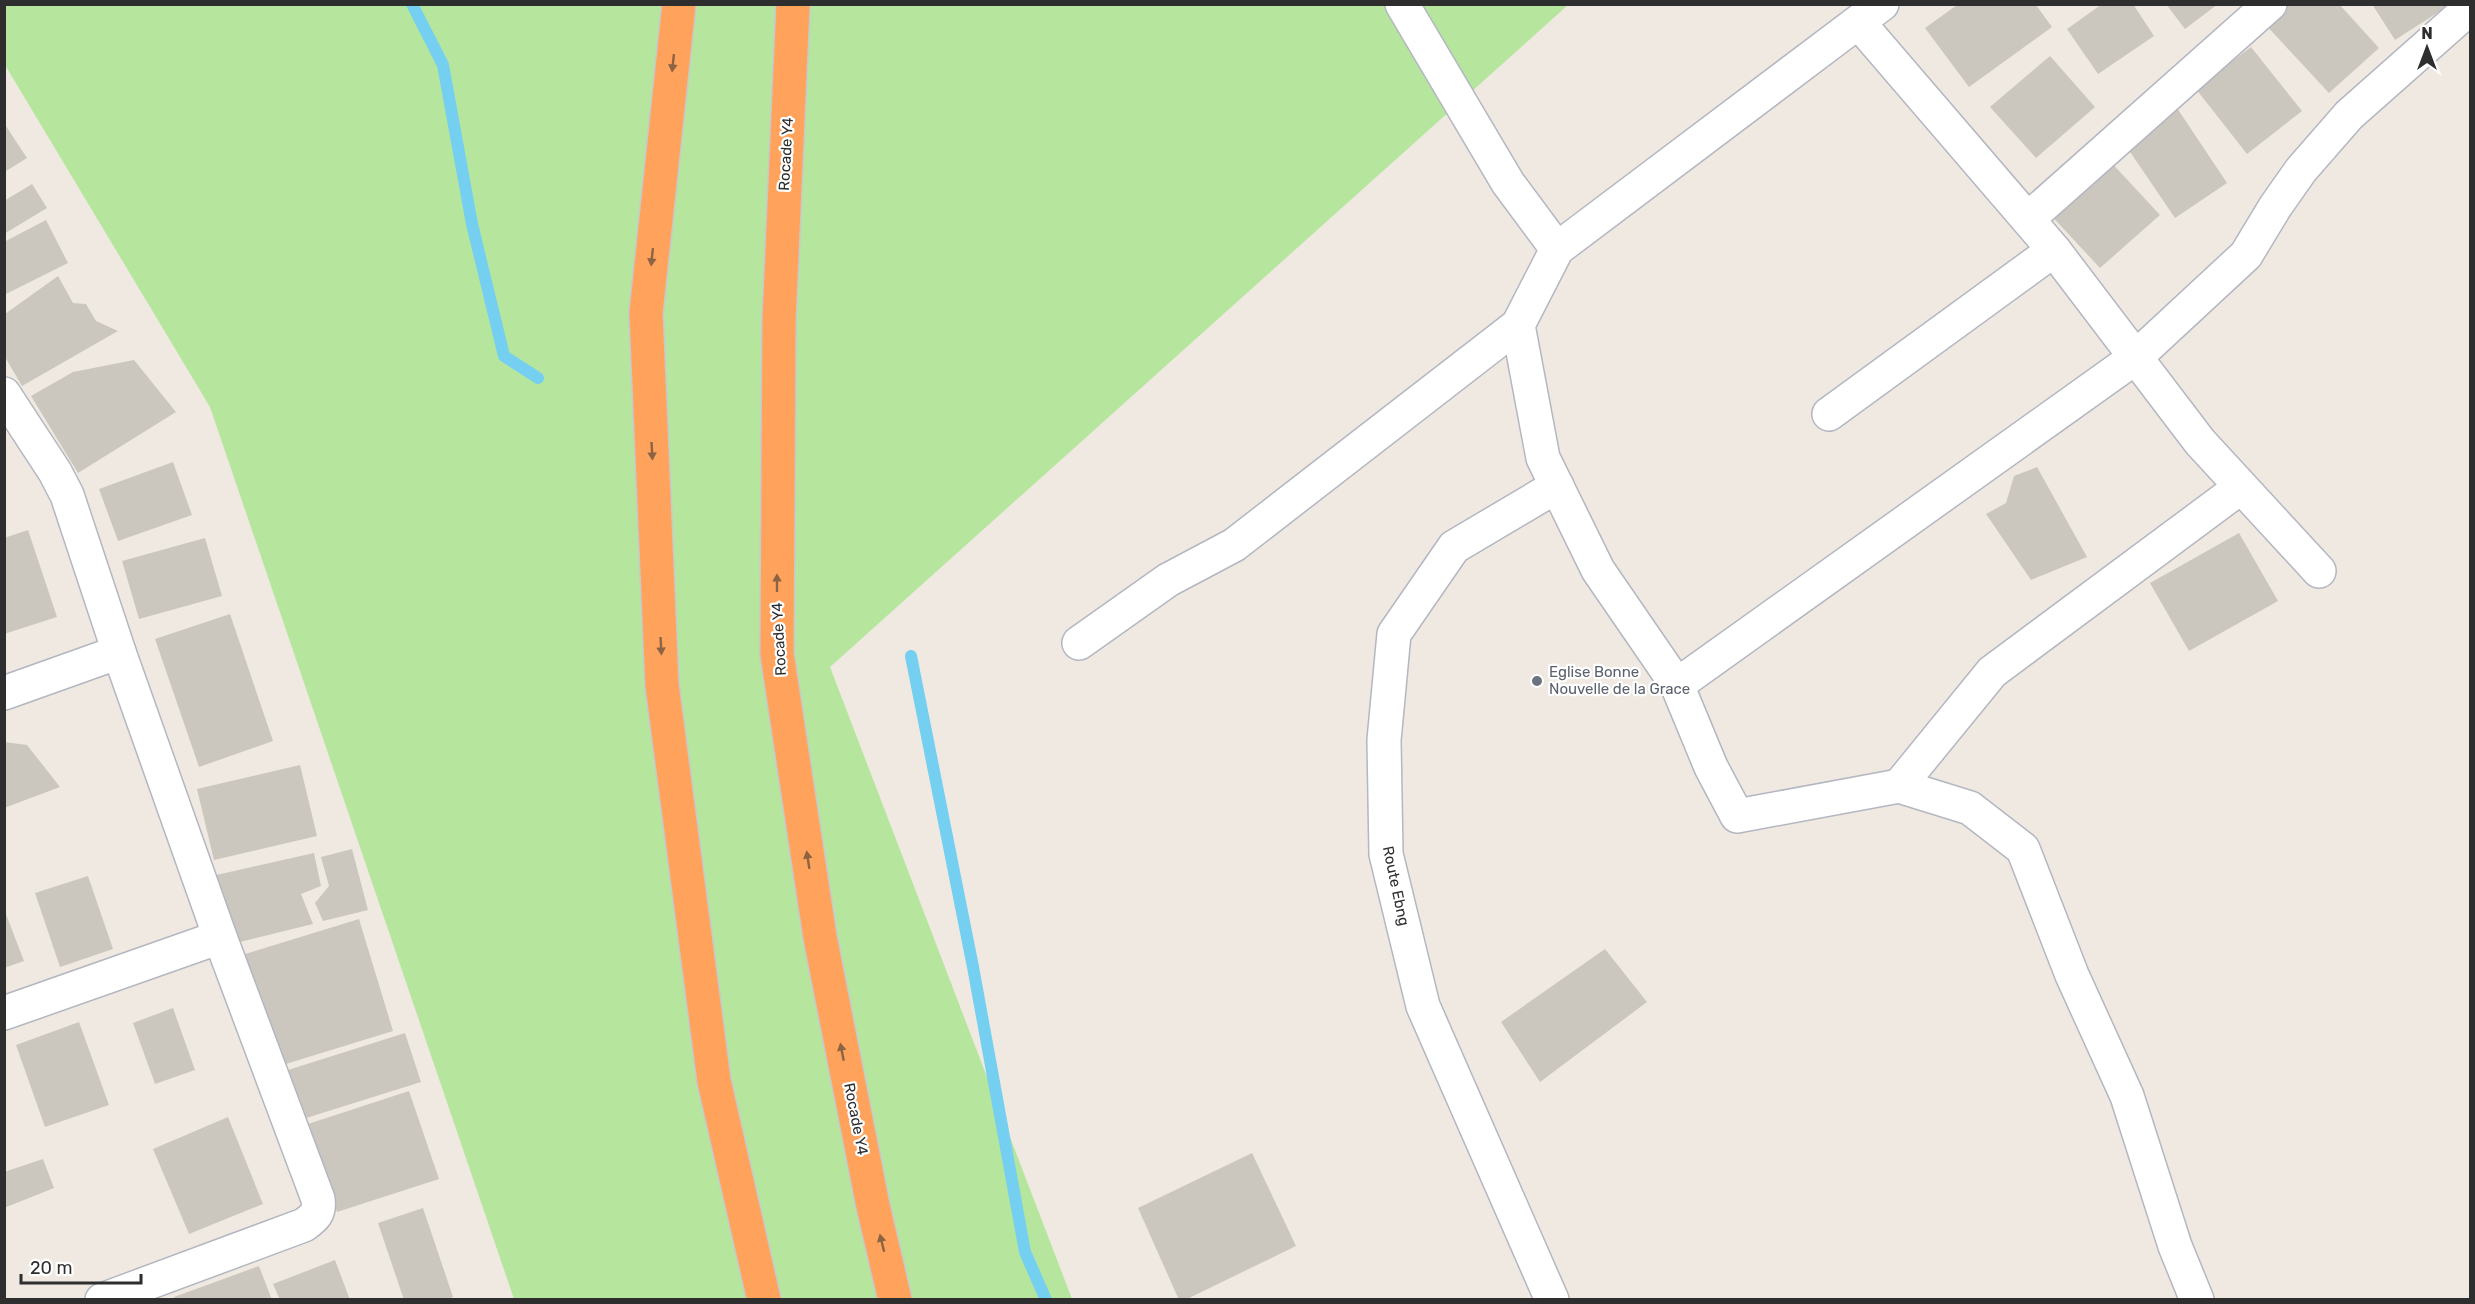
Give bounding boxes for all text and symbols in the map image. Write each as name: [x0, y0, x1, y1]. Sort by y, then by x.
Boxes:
north arrow: [2397, 18, 2457, 78]
text: N: [2421, 24, 2433, 43]
one-way arrow: [668, 53, 678, 72]
street label: Rocade Y4: [775, 117, 797, 191]
one-way arrow: [647, 247, 657, 266]
one-way arrow: [647, 442, 656, 461]
one-way arrow: [772, 574, 782, 593]
street label: Rocade Y4: [768, 602, 790, 676]
one-way arrow: [656, 636, 665, 655]
place label: Eglise Bonne Nouvelle de la Grace: [1549, 663, 1690, 698]
marker: Eglise Bonne Nouvelle de la Grace: [1530, 674, 1544, 688]
street label: Route Ebng: [1379, 844, 1413, 928]
one-way arrow: [803, 850, 812, 869]
one-way arrow: [837, 1042, 846, 1061]
street label: Rocade Y4: [840, 1081, 872, 1157]
one-way arrow: [876, 1233, 886, 1252]
scale bar: [21, 1247, 141, 1285]
text: 20 m: [30, 1257, 72, 1279]

